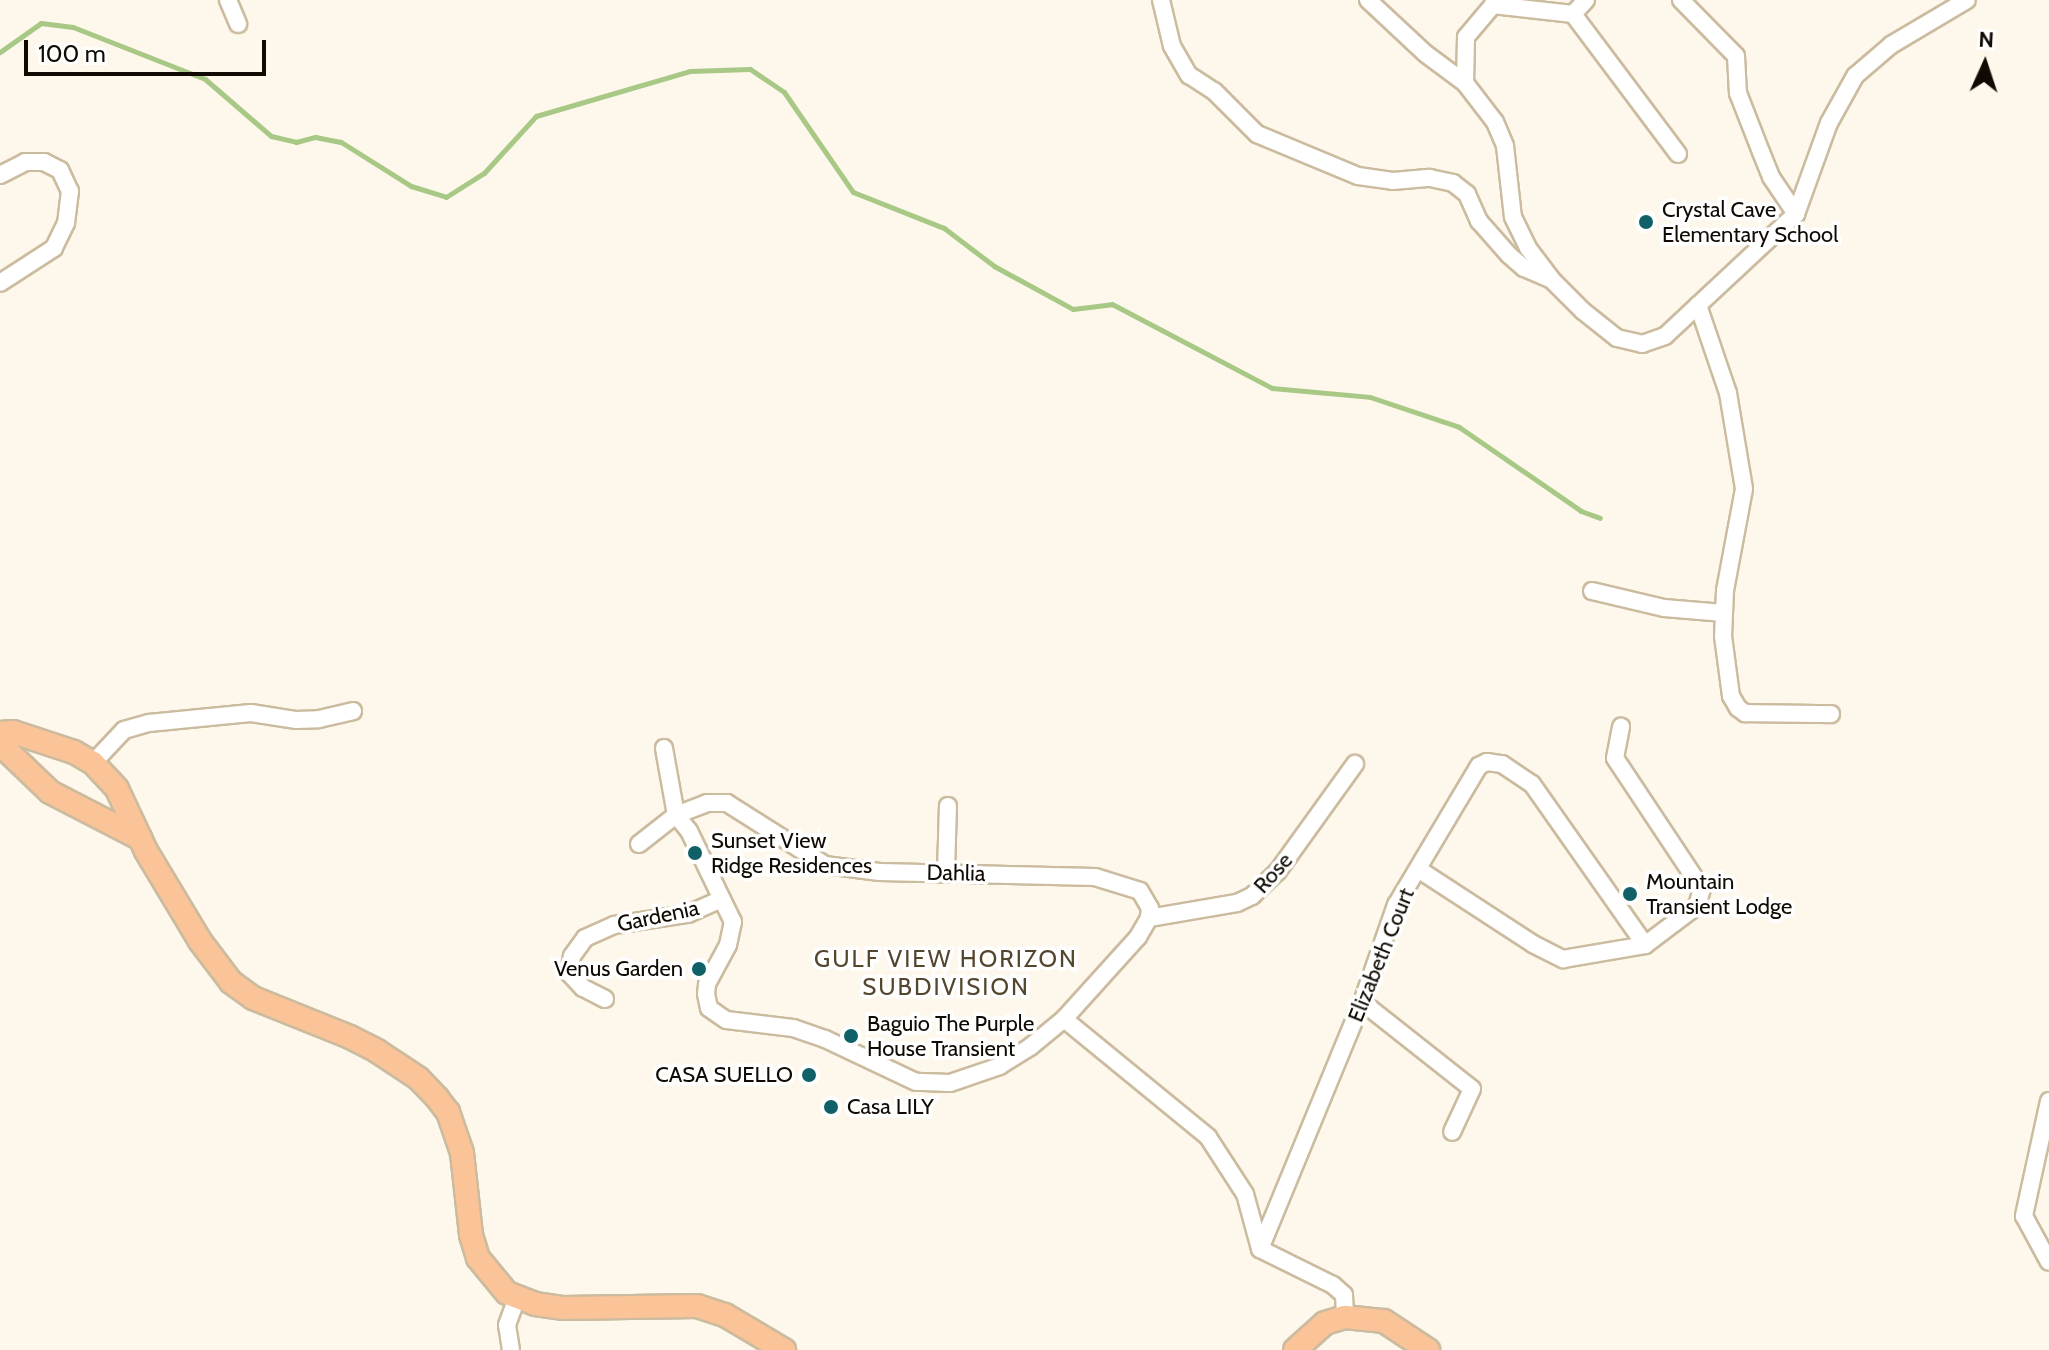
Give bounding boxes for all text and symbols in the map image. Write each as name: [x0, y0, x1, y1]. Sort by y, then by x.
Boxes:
scale bar: [28, 24, 270, 74]
north arrow: [1945, 24, 2025, 104]
text: N: [1978, 26, 1995, 53]
text: 100 m: [38, 39, 106, 68]
place label: Crystal Cave Elementary School: [1662, 196, 1838, 248]
marker: Crystal Cave Elementary School: [1637, 213, 1655, 231]
place label: Sunset View Ridge Residences: [711, 827, 872, 878]
marker: Sunset View Ridge Residences: [686, 844, 704, 862]
street label: Rose: [1248, 847, 1298, 899]
street label: Dahlia: [926, 859, 986, 887]
place label: Mountain Transient Lodge: [1646, 868, 1792, 920]
street label: Elizabeth Court: [1342, 884, 1420, 1026]
marker: Mountain Transient Lodge: [1621, 885, 1639, 903]
street label: Gardenia: [615, 894, 701, 938]
district label: GULF VIEW HORIZON SUBDIVISION: [814, 945, 1078, 1001]
place label: Venus Garden: [554, 956, 683, 982]
marker: Venus Garden: [690, 960, 708, 978]
place label: Baguio The Purple House Transient: [867, 1010, 1034, 1062]
marker: Baguio The Purple House Transient: [842, 1027, 860, 1045]
place label: CASA SUELLO: [655, 1062, 793, 1088]
marker: CASA SUELLO: [800, 1066, 818, 1084]
place label: Casa LILY: [847, 1094, 934, 1120]
marker: Casa LILY: [822, 1098, 840, 1116]

